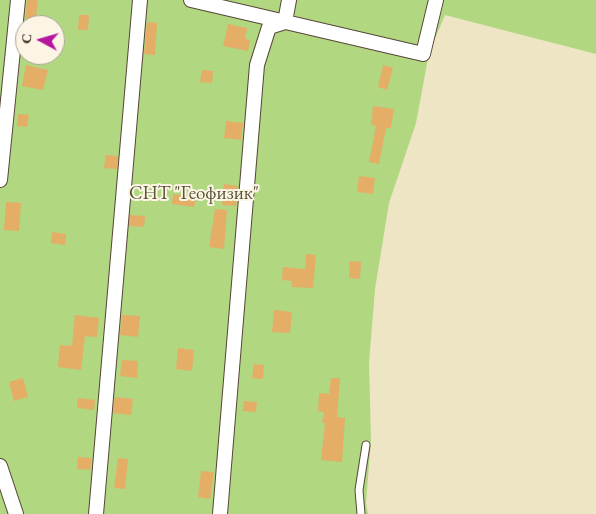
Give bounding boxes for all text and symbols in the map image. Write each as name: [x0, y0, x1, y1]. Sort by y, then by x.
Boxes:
north arrow: [15, 15, 65, 65]
text: С: [17, 33, 36, 44]
park label: СНТ "Геофизик": [129, 183, 259, 205]

